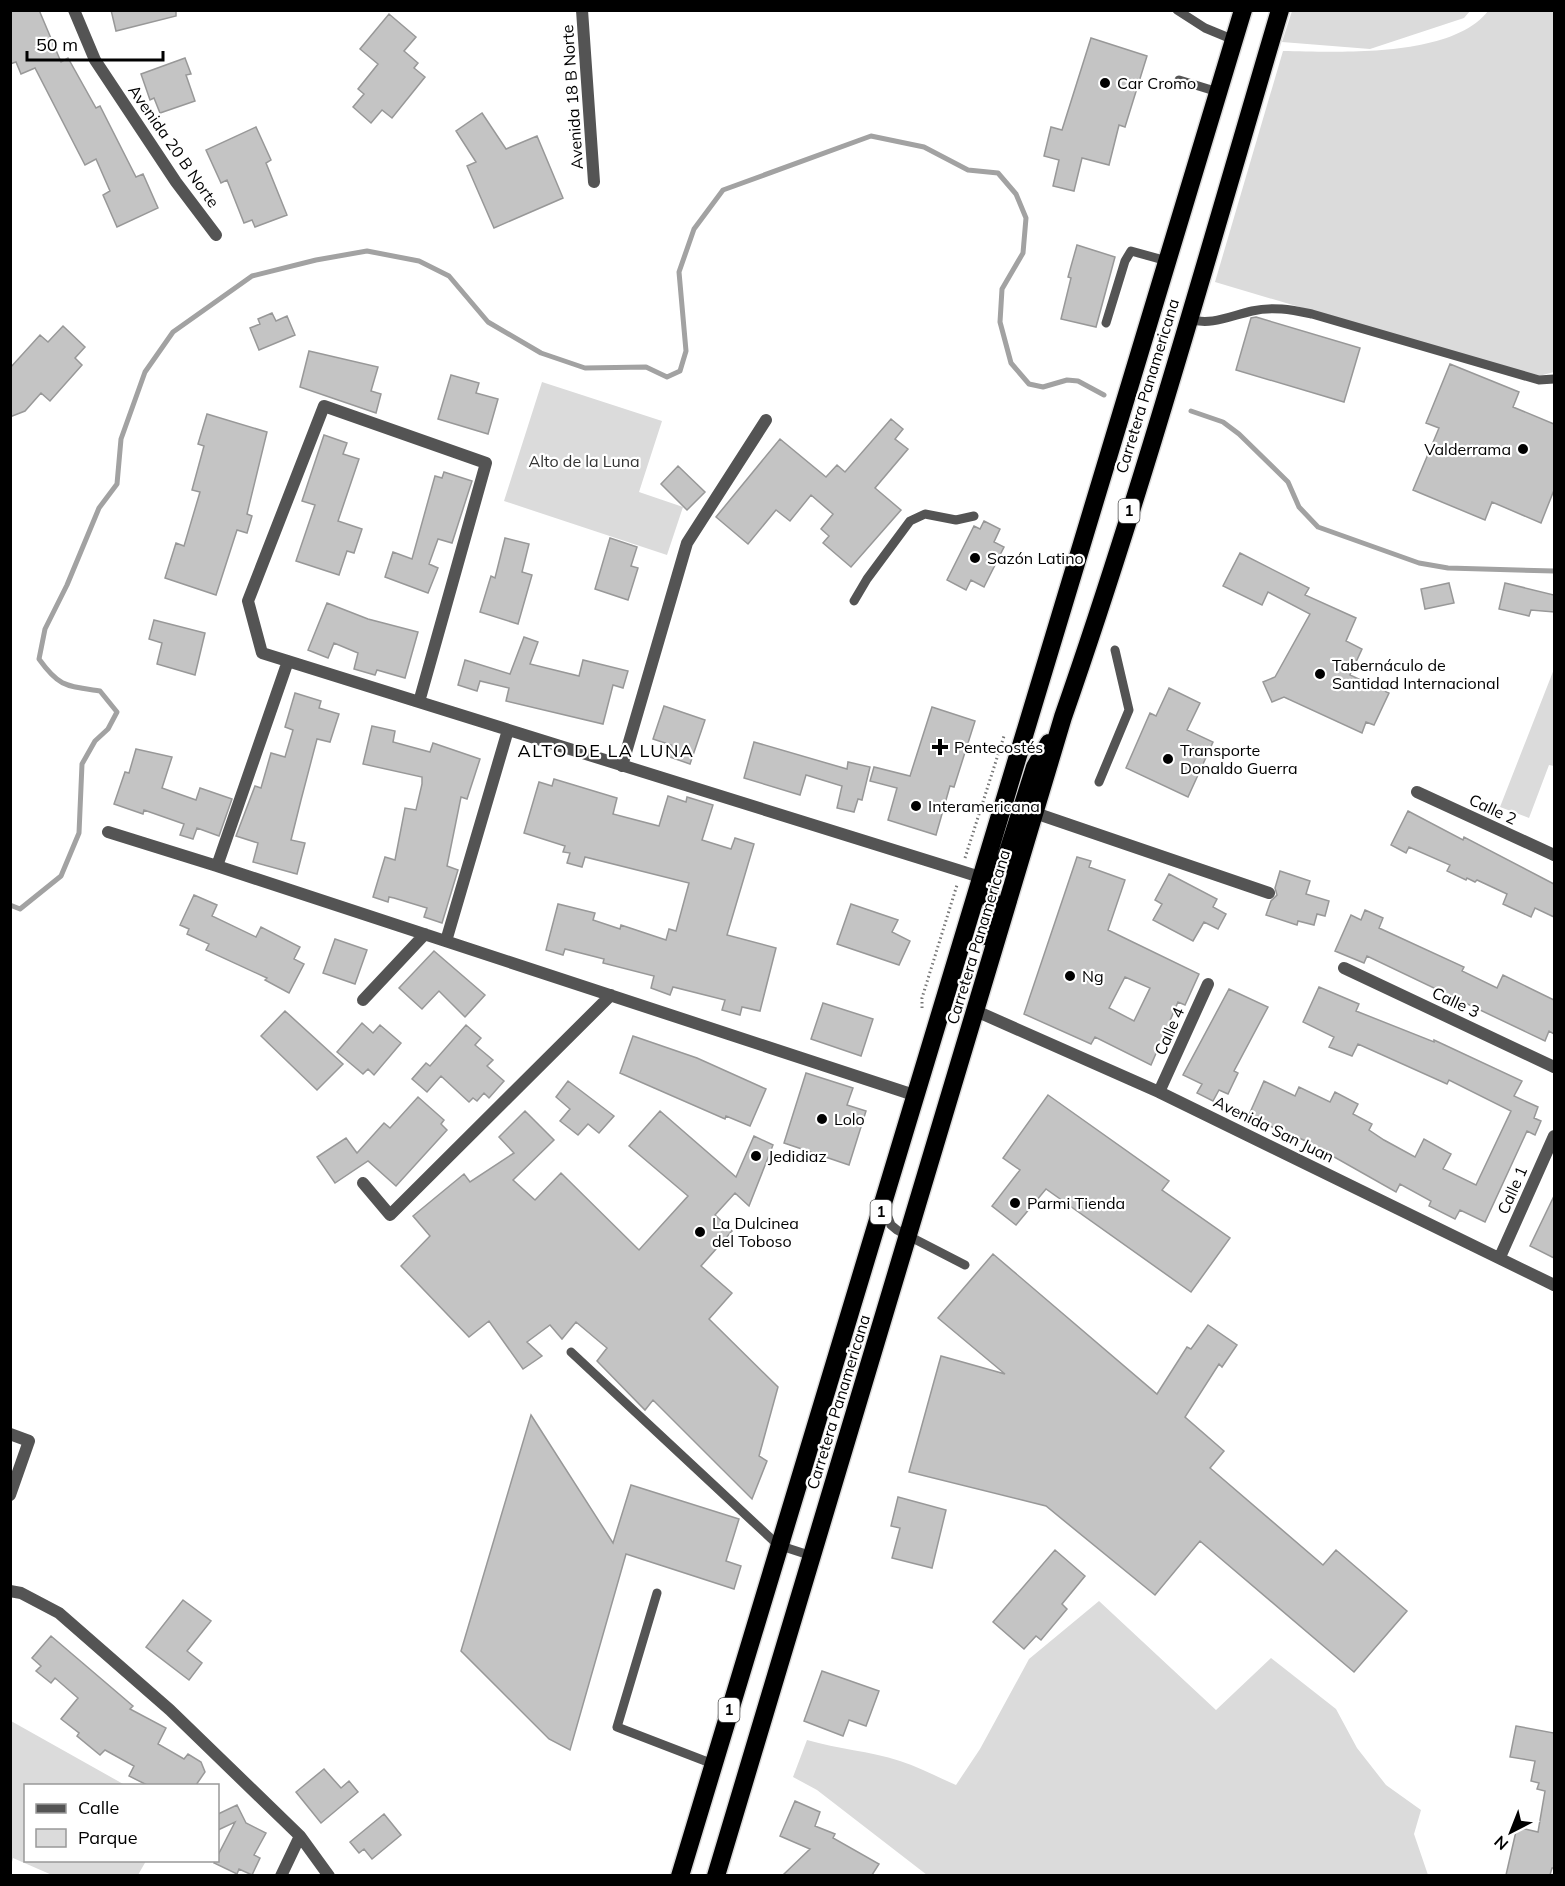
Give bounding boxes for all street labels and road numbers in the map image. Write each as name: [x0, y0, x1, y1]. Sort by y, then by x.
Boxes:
street label: Avenida 18 B Norte: [557, 24, 587, 170]
street label: Avenida 20 B Norte: [124, 81, 224, 211]
street label: Carretera Panamericana: [1111, 296, 1183, 476]
road number: 1: [1118, 499, 1140, 523]
street label: Calle 2: [1466, 789, 1520, 829]
street label: Carretera Panamericana: [942, 847, 1014, 1027]
street label: Calle 3: [1429, 982, 1483, 1022]
street label: Calle 4: [1150, 1004, 1189, 1058]
street label: Avenida San Juan: [1210, 1091, 1338, 1167]
street label: Calle 1: [1493, 1163, 1531, 1217]
road number: 1: [870, 1200, 892, 1224]
street label: Carretera Panamericana: [802, 1312, 874, 1492]
road number: 1: [718, 1698, 740, 1722]

